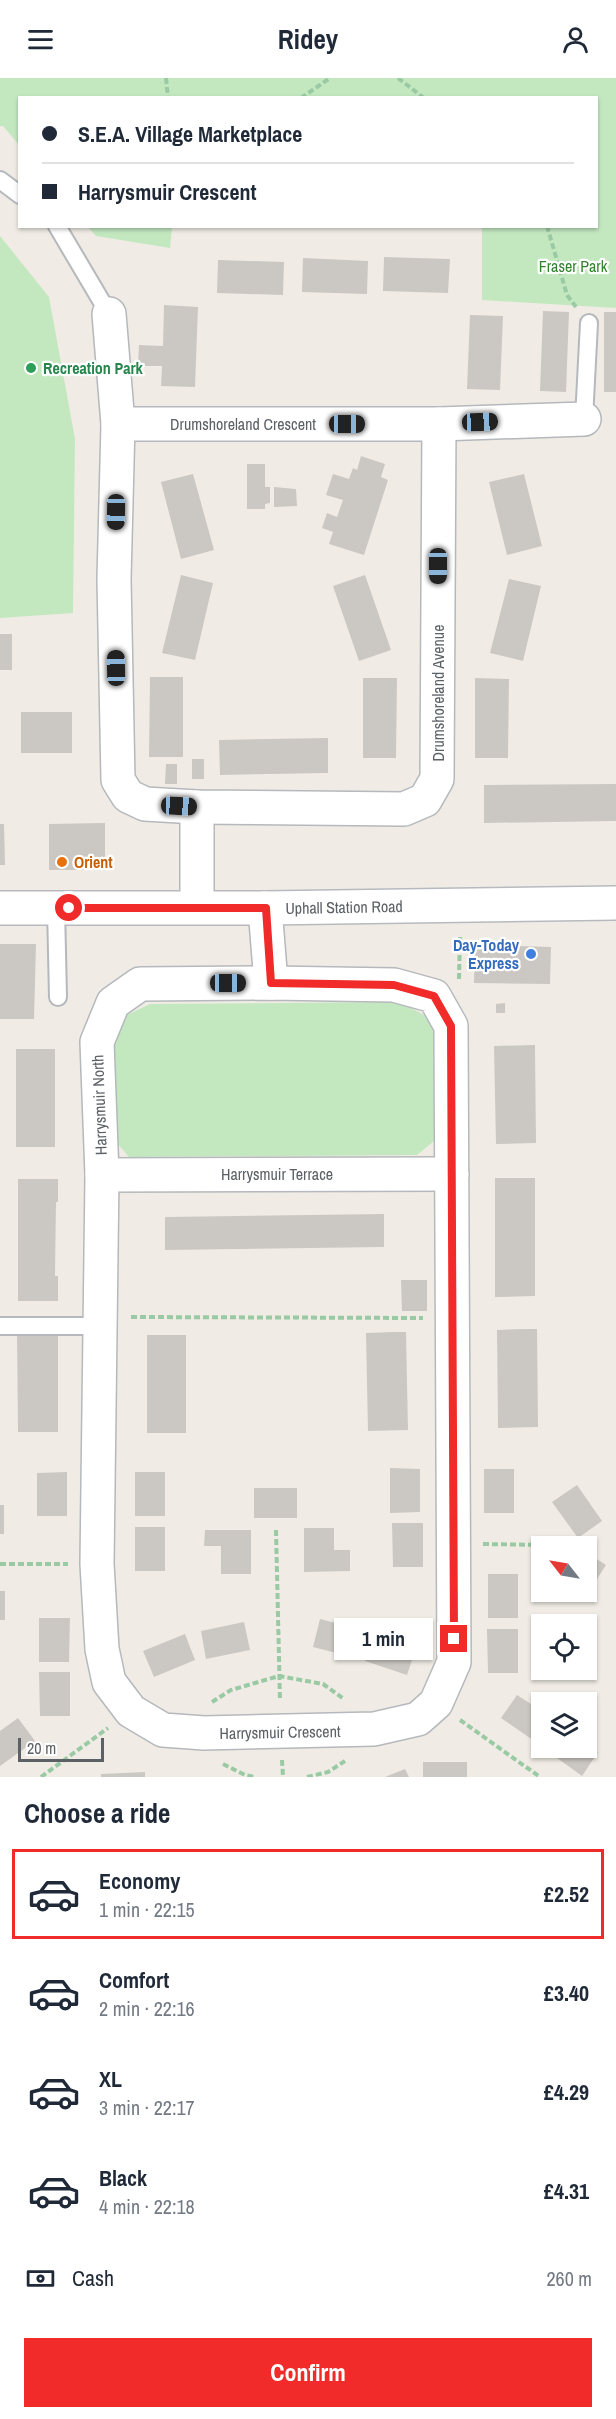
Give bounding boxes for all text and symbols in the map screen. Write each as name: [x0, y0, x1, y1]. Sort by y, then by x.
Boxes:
text: Ridey: [278, 21, 338, 57]
icon: menu: [24, 23, 57, 56]
icon: person: [559, 23, 592, 56]
text: S.E.A. Village Marketplace: [78, 119, 302, 149]
text: Harrysmuir Crescent: [78, 177, 256, 207]
park label: Fraser Park: [539, 255, 608, 277]
place label: Recreation Park: [43, 357, 144, 379]
marker: Recreation Park: [24, 361, 38, 375]
car: [462, 412, 498, 432]
street label: Drumshoreland Crescent: [170, 413, 316, 435]
car: [329, 415, 365, 433]
car: [107, 494, 125, 530]
car: [429, 548, 447, 584]
street label: Drumshoreland Avenue: [427, 625, 449, 761]
car: [107, 650, 125, 686]
car: [161, 796, 197, 816]
place label: Orient: [74, 851, 113, 873]
marker: Orient: [55, 855, 69, 869]
route start: [55, 894, 82, 921]
street label: Uphall Station Road: [285, 895, 403, 919]
place label: Day-Today Express: [453, 934, 520, 974]
marker: Day-Today Express: [524, 947, 538, 961]
car: [210, 974, 246, 992]
street label: Harrysmuir North: [86, 1054, 112, 1156]
street label: Harrysmuir Terrace: [221, 1163, 333, 1185]
north arrow: [531, 1536, 597, 1602]
map controls: [531, 1536, 597, 1758]
button: locate: [531, 1614, 597, 1680]
callout: 1 min: [334, 1618, 433, 1660]
text: 1 min: [362, 1625, 405, 1652]
route end: [440, 1625, 467, 1652]
button: layers: [531, 1692, 597, 1758]
street label: Harrysmuir Crescent: [219, 1720, 341, 1744]
scale bar: [18, 1735, 104, 1762]
text: 20 m: [27, 1737, 56, 1759]
text: Choose a ride: [24, 1795, 170, 1831]
text: Economy: [99, 1866, 180, 1896]
icon: car: [27, 1867, 81, 1921]
text: £2.52: [544, 1879, 589, 1909]
text: 1 min · 22:15: [99, 1896, 195, 1923]
text: Comfort: [99, 1965, 169, 1995]
icon: car: [27, 1966, 81, 2020]
text: £3.40: [544, 1978, 589, 2008]
text: 2 min · 22:16: [99, 1995, 195, 2022]
text: XL: [99, 2064, 122, 2094]
icon: car: [27, 2065, 81, 2119]
text: £4.29: [544, 2077, 589, 2107]
text: 3 min · 22:17: [99, 2094, 195, 2121]
text: Black: [99, 2163, 147, 2193]
icon: car: [27, 2164, 81, 2218]
text: £4.31: [544, 2176, 589, 2206]
text: 4 min · 22:18: [99, 2193, 195, 2220]
icon: cash: [24, 2262, 57, 2295]
text: Cash: [72, 2263, 114, 2293]
text: 260 m: [546, 2265, 592, 2292]
button: Confirm: [24, 2338, 592, 2407]

